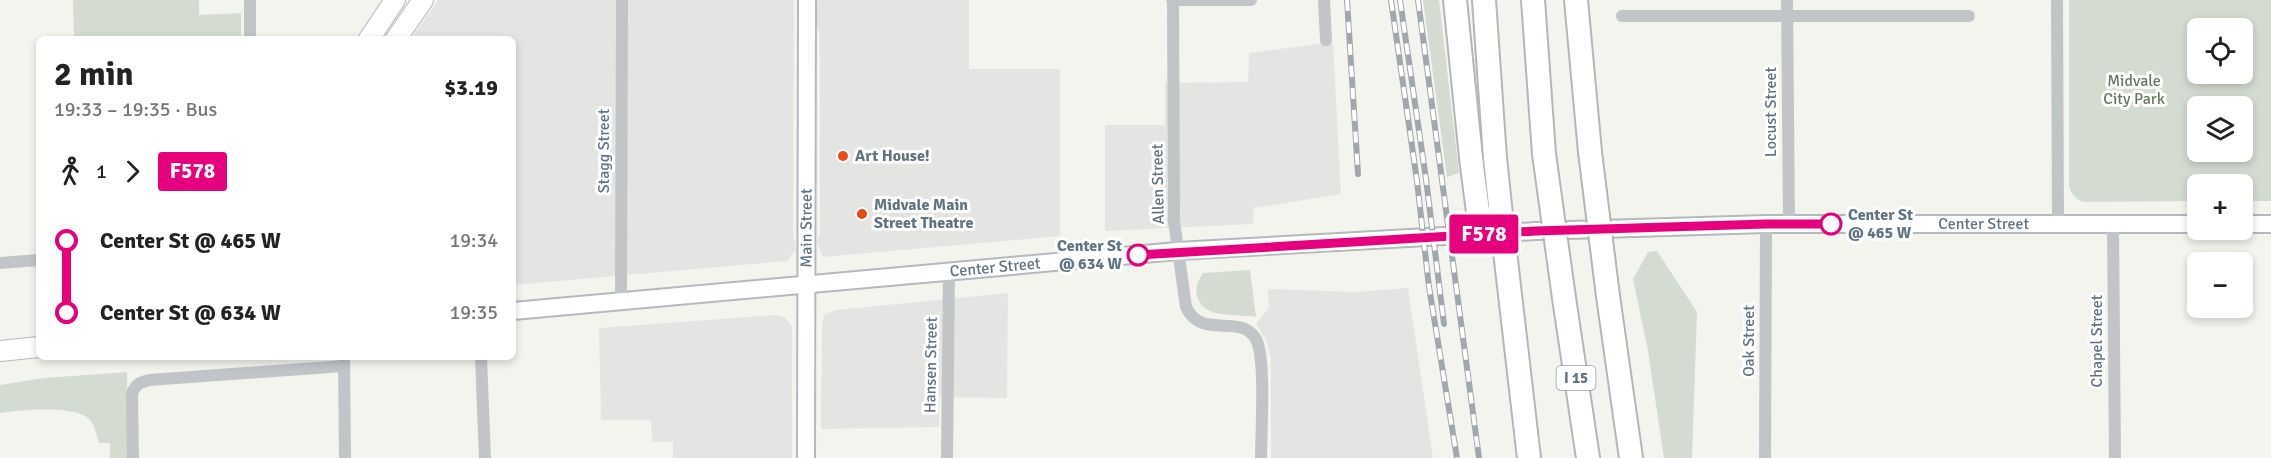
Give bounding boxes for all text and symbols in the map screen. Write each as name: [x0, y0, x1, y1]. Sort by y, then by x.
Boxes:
map controls: [2187, 18, 2253, 318]
button: locate: [2187, 18, 2253, 84]
text: 2 min: [54, 54, 134, 95]
street label: Locust Street: [1761, 66, 1781, 157]
park label: Midvale City Park: [2103, 71, 2165, 109]
text: $3.19: [444, 74, 498, 101]
button: layers: [2187, 96, 2253, 162]
text: 19:33 – 19:35 · Bus: [54, 97, 217, 122]
street label: Stagg Street: [594, 108, 614, 193]
street label: Allen Street: [1147, 143, 1169, 224]
place label: Art House!: [855, 146, 930, 166]
marker: Art House!: [836, 149, 850, 163]
icon: walk: [54, 155, 87, 188]
icon: forward: [116, 155, 149, 188]
text: F578: [170, 158, 215, 184]
text: 1: [96, 159, 107, 184]
button: +: [2187, 174, 2253, 240]
street label: Main Street: [796, 188, 817, 268]
place label: Midvale Main Street Theatre: [874, 195, 973, 233]
place label: Center St @ 465 W: [1848, 205, 1913, 243]
marker: Midvale Main Street Theatre: [855, 207, 869, 221]
marker: Center St @ 465 W: [1820, 213, 1842, 235]
line badge: F578: [1442, 214, 1526, 254]
street label: Center Street: [1938, 214, 2029, 234]
text: F578: [1461, 221, 1507, 247]
text: Center St @ 465 W: [100, 227, 281, 254]
text: 19:34: [449, 228, 498, 253]
place label: Center St @ 634 W: [1057, 236, 1123, 274]
marker: Center St @ 634 W: [1127, 244, 1149, 266]
button: −: [2187, 252, 2253, 318]
street label: Center Street: [949, 253, 1042, 281]
street label: Chapel Street: [2087, 294, 2107, 387]
text: Center St @ 634 W: [100, 299, 281, 326]
text: 19:35: [449, 300, 498, 325]
street label: Oak Street: [1739, 305, 1759, 377]
street label: Hansen Street: [920, 316, 942, 413]
road number: I 15: [1556, 366, 1596, 390]

